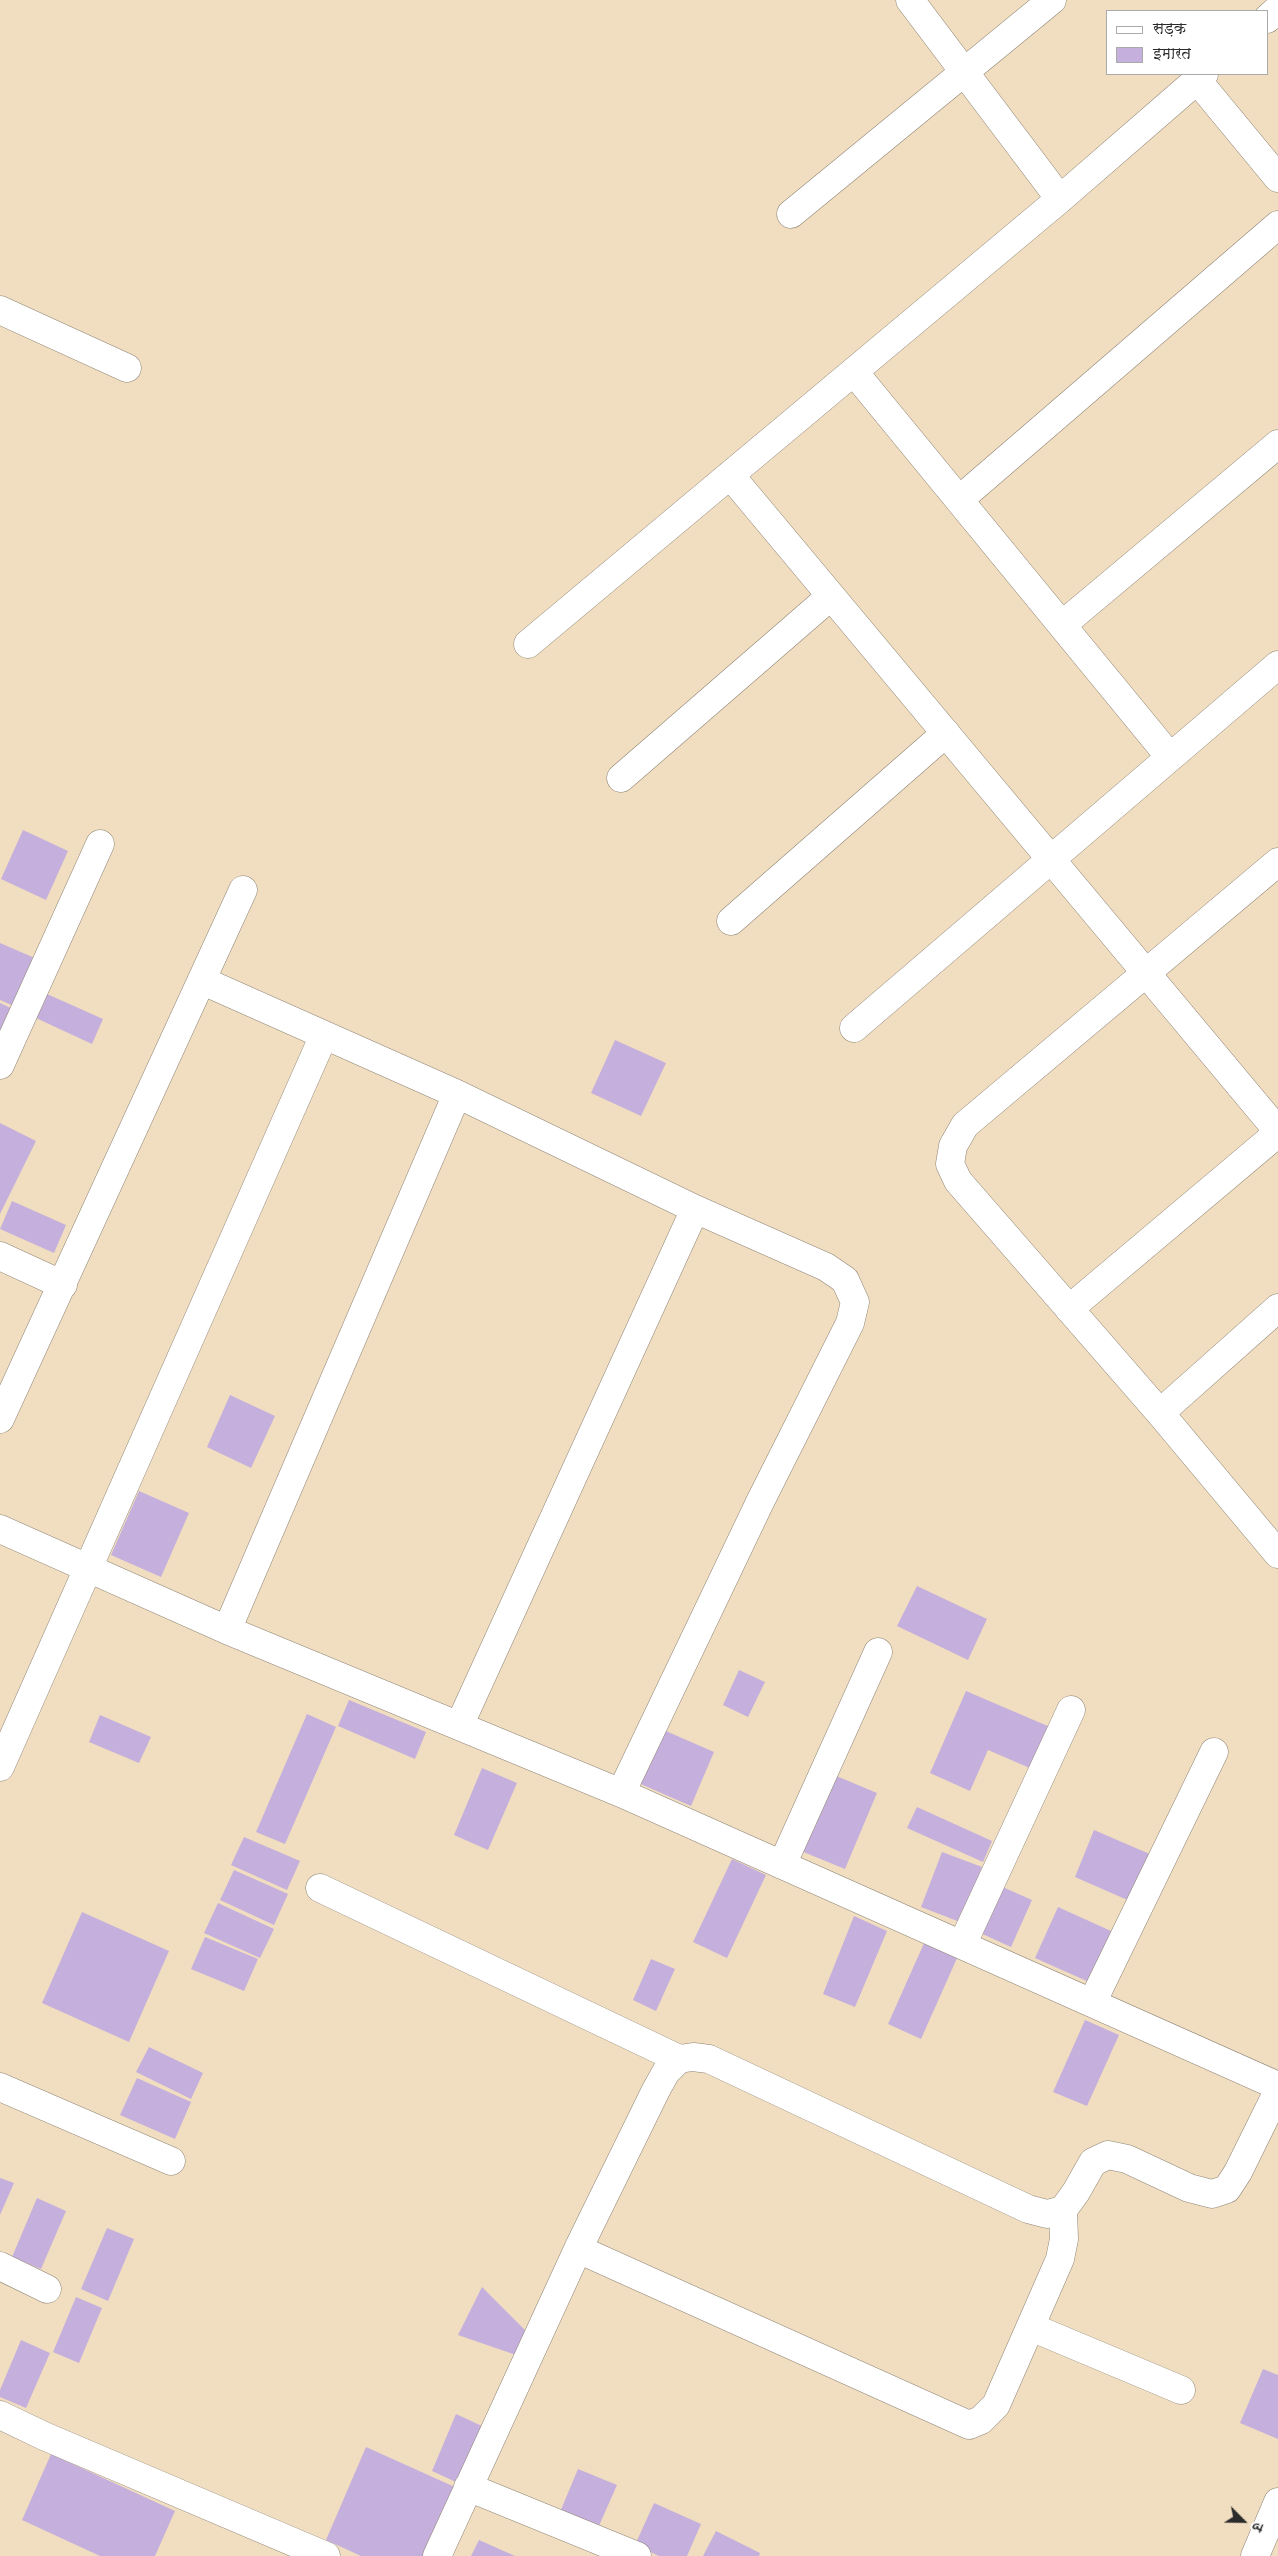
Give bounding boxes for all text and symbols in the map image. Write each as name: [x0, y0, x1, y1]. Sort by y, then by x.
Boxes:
legend: [1106, 10, 1268, 75]
text: सड़क: [1153, 19, 1186, 41]
text: इमारत: [1153, 44, 1191, 66]
north arrow: [1218, 2496, 1268, 2546]
text: उ: [1246, 2519, 1268, 2534]

